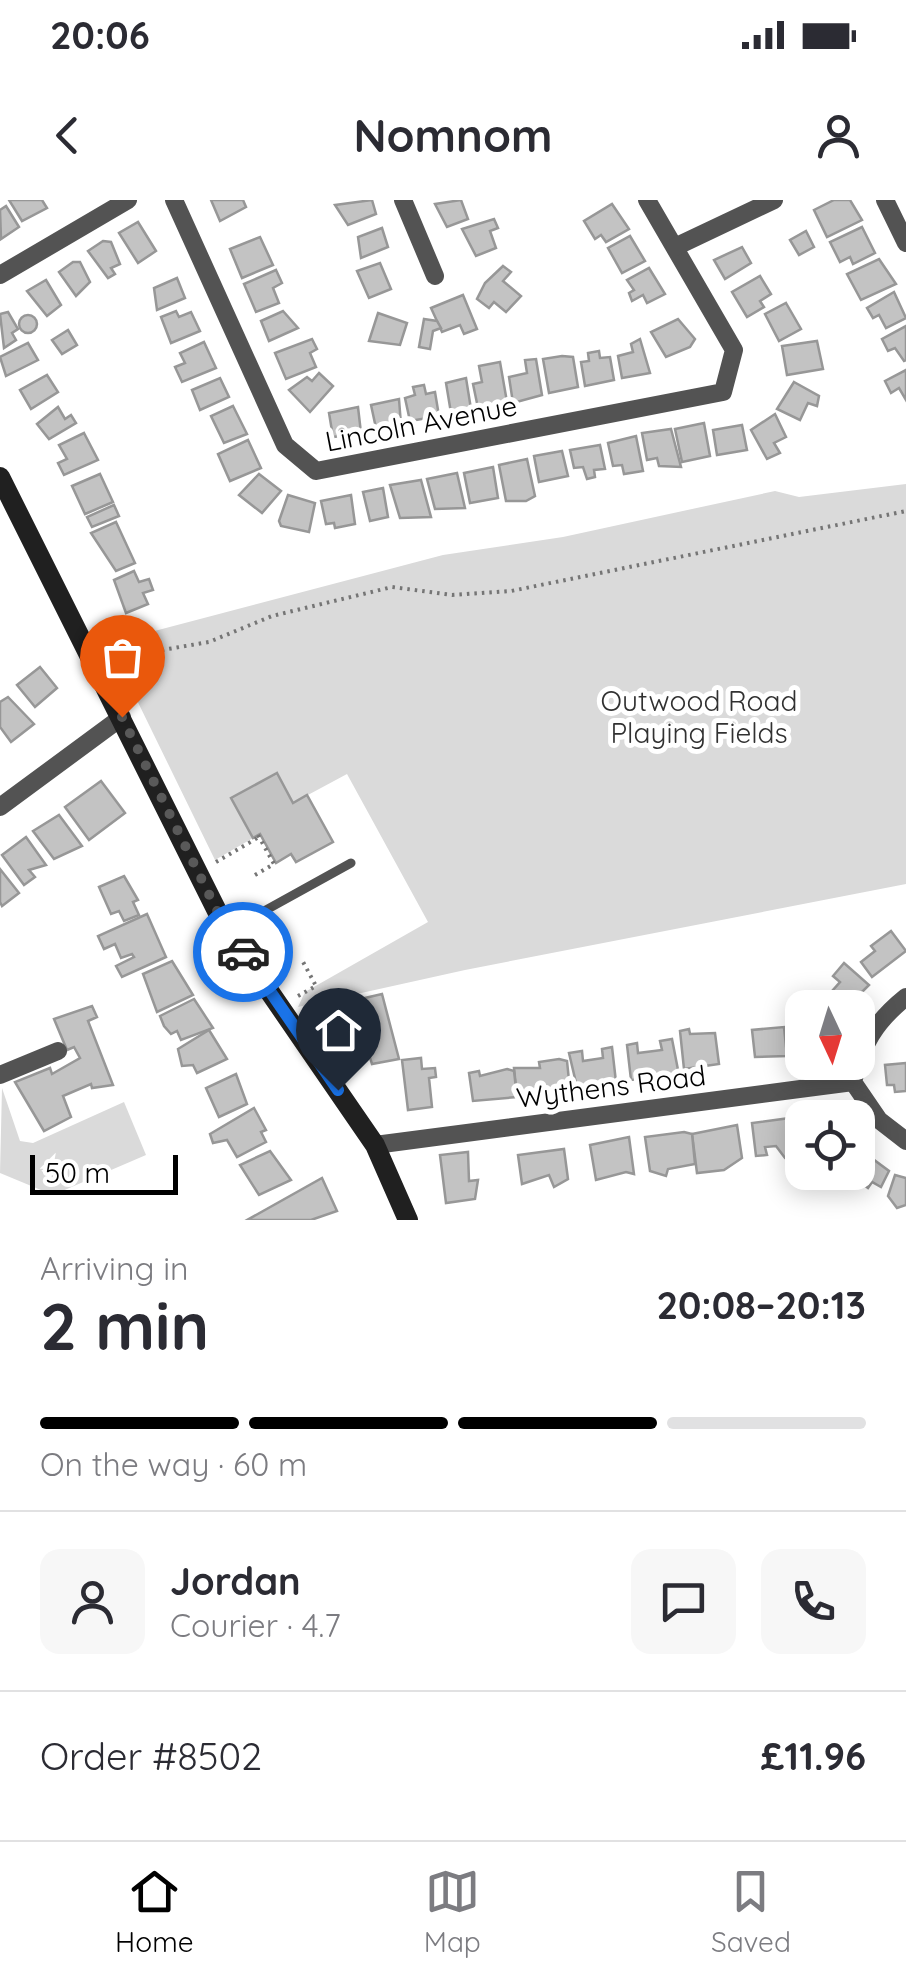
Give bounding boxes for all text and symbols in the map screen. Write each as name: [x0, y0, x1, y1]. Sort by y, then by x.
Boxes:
text: 20:06: [50, 11, 150, 59]
text: Nomnom: [353, 107, 553, 163]
icon: back: [40, 108, 95, 163]
icon: person: [811, 108, 866, 163]
street label: Lincoln Avenue: [322, 387, 520, 459]
pin: [80, 615, 165, 718]
icon: bag: [95, 630, 150, 685]
park label: Outwood Road Playing Fields: [601, 683, 797, 750]
courier: [193, 902, 293, 1002]
icon: car: [216, 925, 271, 980]
pin: [296, 988, 381, 1091]
north arrow: [785, 990, 875, 1080]
map controls: [785, 990, 875, 1190]
icon: home: [311, 1003, 366, 1058]
street label: Wythens Road: [514, 1057, 708, 1115]
button: locate: [785, 1100, 875, 1190]
scale bar: [30, 1150, 178, 1194]
text: 50 m: [45, 1155, 110, 1190]
text: Arriving in: [40, 1248, 189, 1288]
text: 20:08–20:13: [656, 1281, 866, 1329]
text: 2 min: [40, 1285, 209, 1366]
text: On the way · 60 m: [40, 1444, 307, 1484]
button: person: [40, 1549, 145, 1654]
button: chat: [631, 1549, 736, 1654]
button: phone: [761, 1549, 866, 1654]
text: Jordan: [170, 1557, 301, 1605]
text: Courier · 4.7: [170, 1605, 341, 1645]
text: Order #8502: [40, 1732, 262, 1780]
text: £11.96: [761, 1732, 866, 1780]
tab: Home: [115, 1864, 194, 1959]
tab: Map: [424, 1864, 481, 1959]
tab: Saved: [711, 1864, 791, 1959]

